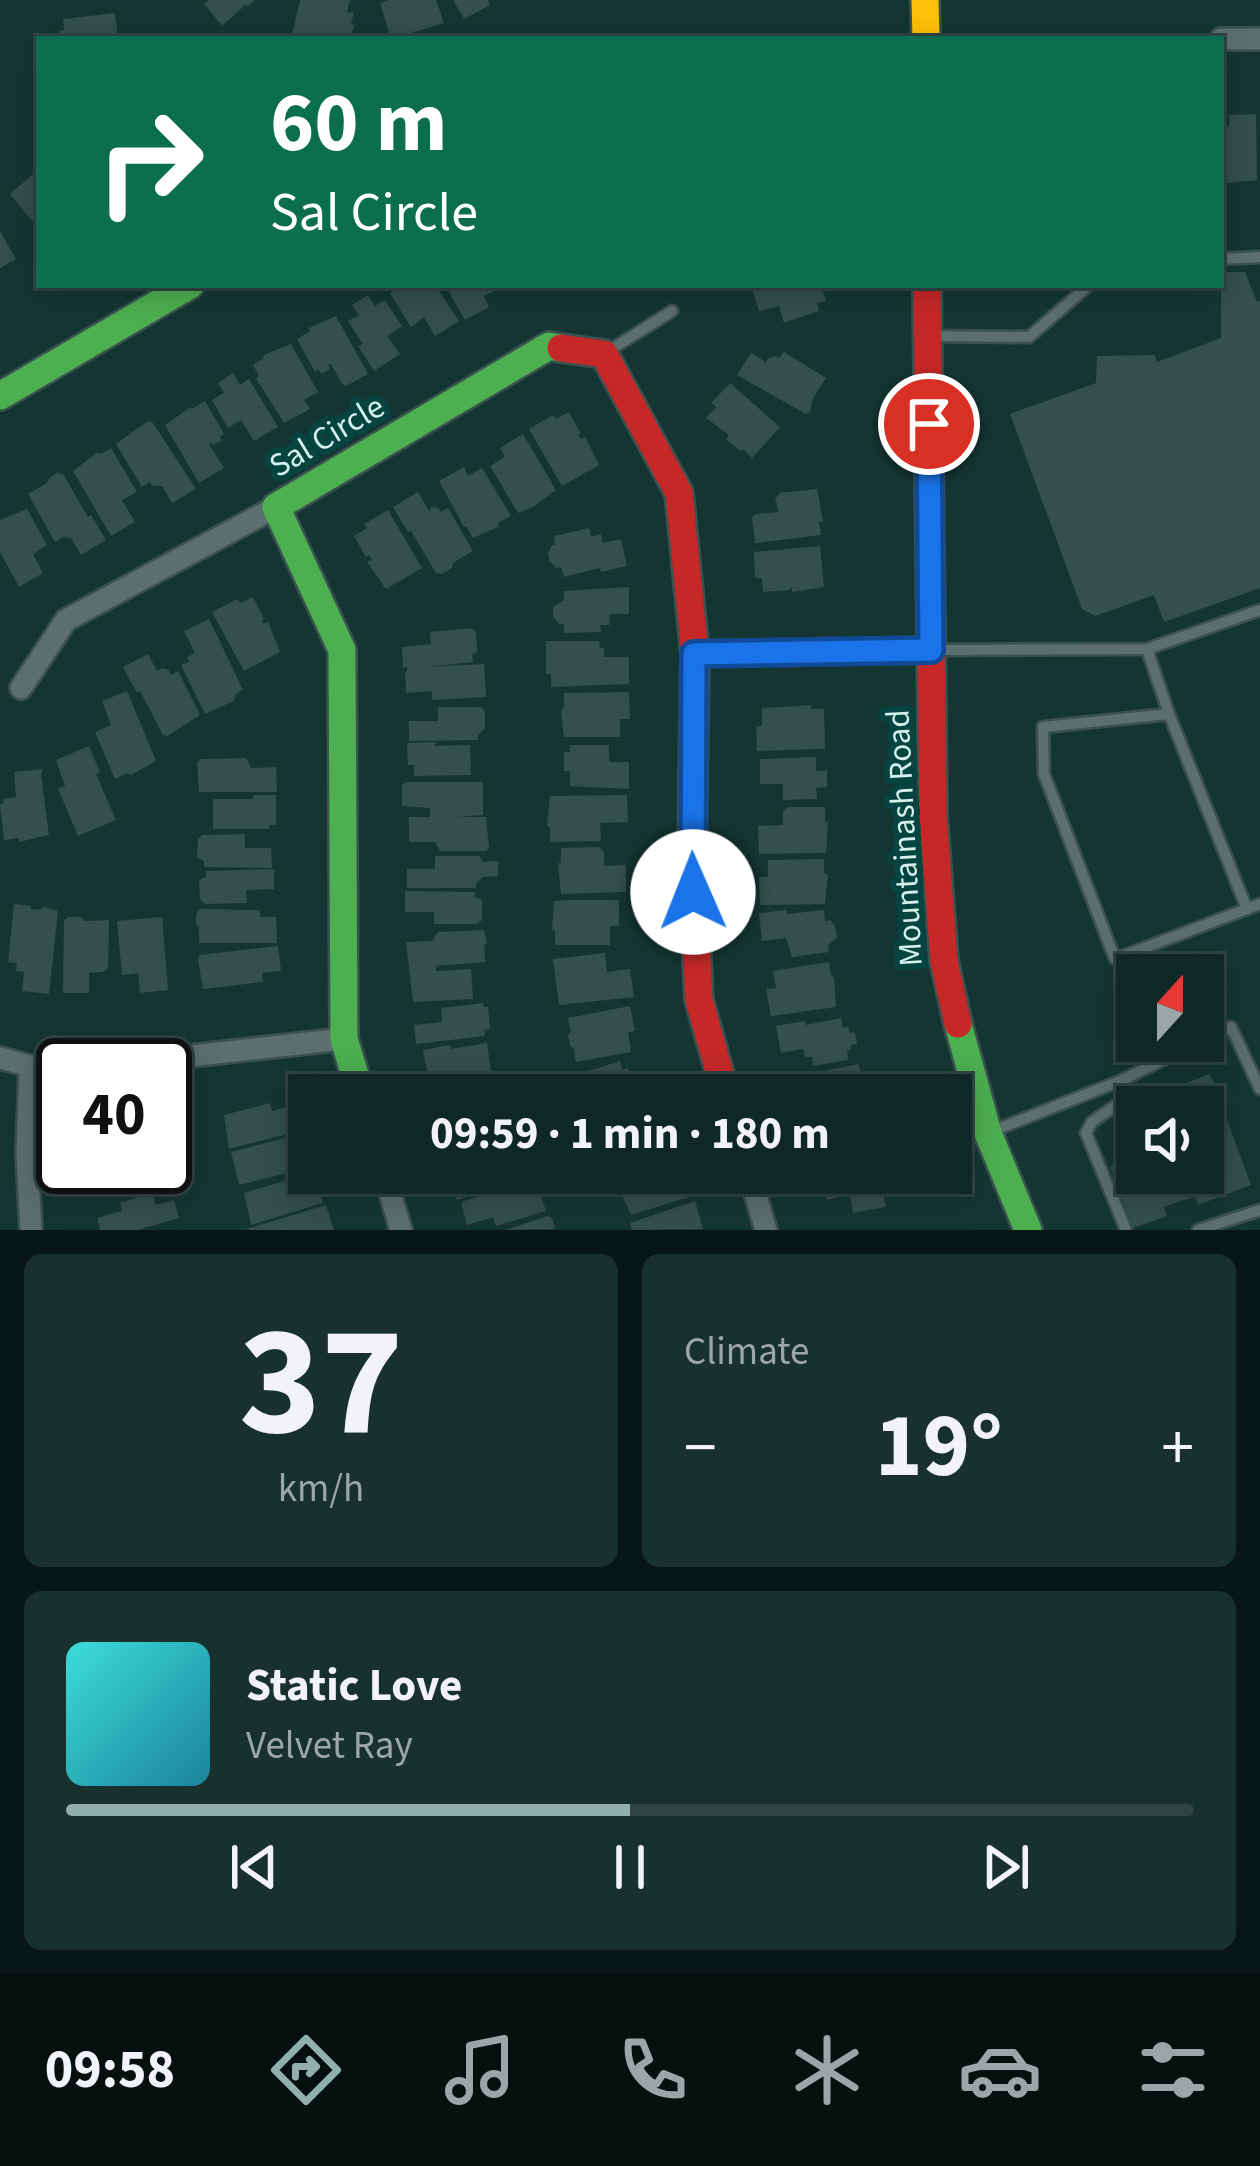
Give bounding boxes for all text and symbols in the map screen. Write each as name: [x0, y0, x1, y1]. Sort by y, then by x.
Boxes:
text: 60 m: [270, 64, 448, 184]
icon: right: [72, 84, 228, 240]
text: Sal Circle: [270, 175, 478, 252]
pin: [878, 373, 980, 475]
street label: Sal Circle: [260, 383, 393, 489]
icon: arrive: [896, 391, 962, 457]
street label: Mountainash Road: [874, 708, 935, 967]
position arrow: [630, 829, 756, 955]
north arrow: [1116, 954, 1224, 1062]
map controls: [1116, 954, 1224, 1194]
speed limit sign: 40: [36, 1038, 192, 1194]
button: sound: [1116, 1086, 1224, 1194]
text: 09:59 · 1 min · 180 m: [430, 1102, 830, 1166]
text: 37: [239, 1272, 403, 1494]
text: Climate: [684, 1324, 809, 1380]
text: 19°: [875, 1383, 1003, 1511]
text: −: [684, 1401, 717, 1495]
text: +: [1161, 1401, 1194, 1495]
text: km/h: [278, 1461, 364, 1517]
text: Static Love: [246, 1654, 462, 1718]
text: Velvet Ray: [246, 1718, 413, 1774]
icon: previous: [221, 1834, 287, 1900]
icon: pause: [597, 1834, 663, 1900]
icon: next: [973, 1834, 1039, 1900]
icon: directions: [264, 2028, 348, 2112]
icon: music: [438, 2028, 522, 2112]
icon: phone: [611, 2028, 695, 2112]
icon: climate: [785, 2028, 869, 2112]
icon: car: [958, 2028, 1042, 2112]
icon: filters: [1131, 2028, 1215, 2112]
text: 09:58: [45, 2032, 175, 2109]

